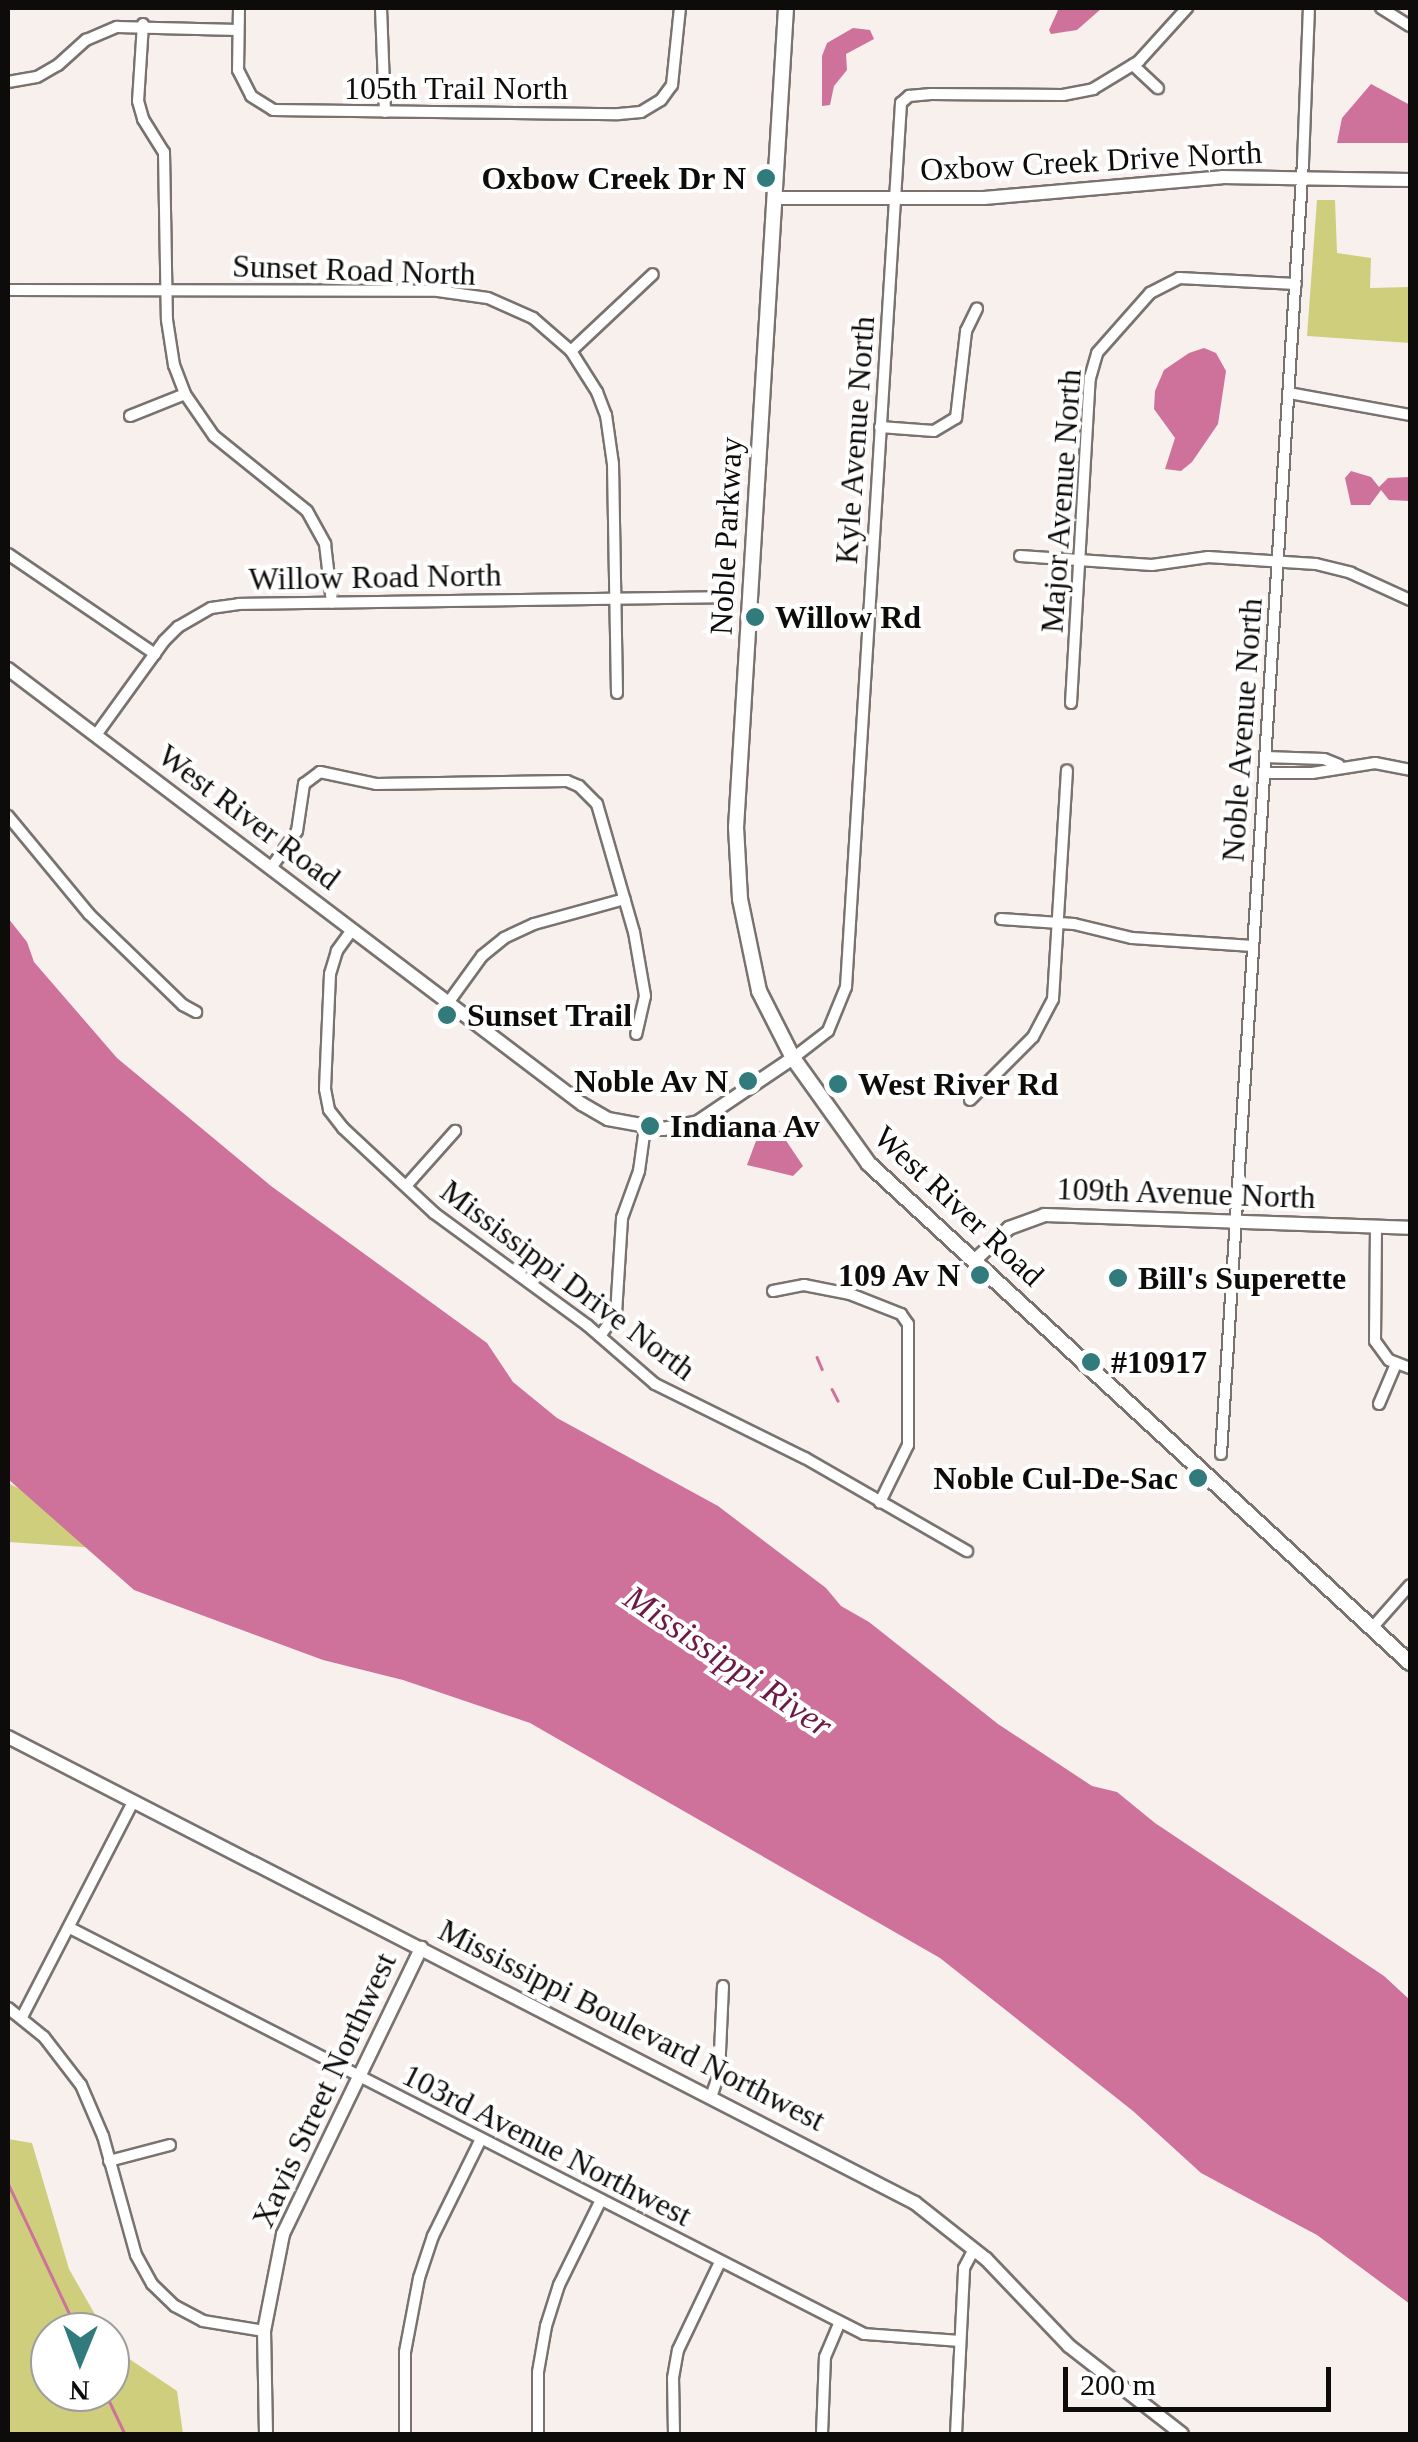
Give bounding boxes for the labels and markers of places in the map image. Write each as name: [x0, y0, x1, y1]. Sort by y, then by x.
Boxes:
place label: Oxbow Creek Dr N: [481, 159, 746, 197]
marker: Oxbow Creek Dr N: [755, 167, 777, 189]
place label: Willow Rd: [775, 598, 921, 636]
marker: Willow Rd: [744, 606, 766, 628]
place label: Sunset Trail: [467, 996, 633, 1034]
marker: Sunset Trail: [436, 1004, 458, 1026]
place label: Noble Av N: [572, 1062, 728, 1100]
place label: West River Rd: [858, 1065, 1059, 1103]
marker: Noble Av N: [737, 1070, 759, 1092]
marker: West River Rd: [827, 1073, 849, 1095]
place label: Indiana Av: [670, 1107, 821, 1145]
marker: Indiana Av: [639, 1115, 661, 1137]
place label: 109 Av N: [836, 1256, 960, 1294]
place label: Bill's Superette: [1138, 1259, 1346, 1297]
marker: 109 Av N: [969, 1264, 991, 1286]
marker: Bill's Superette: [1107, 1267, 1129, 1289]
place label: #10917: [1111, 1343, 1207, 1381]
marker: #10917: [1080, 1351, 1102, 1373]
place label: Noble Cul-De-Sac: [934, 1459, 1178, 1497]
marker: Noble Cul-De-Sac: [1187, 1467, 1209, 1489]

